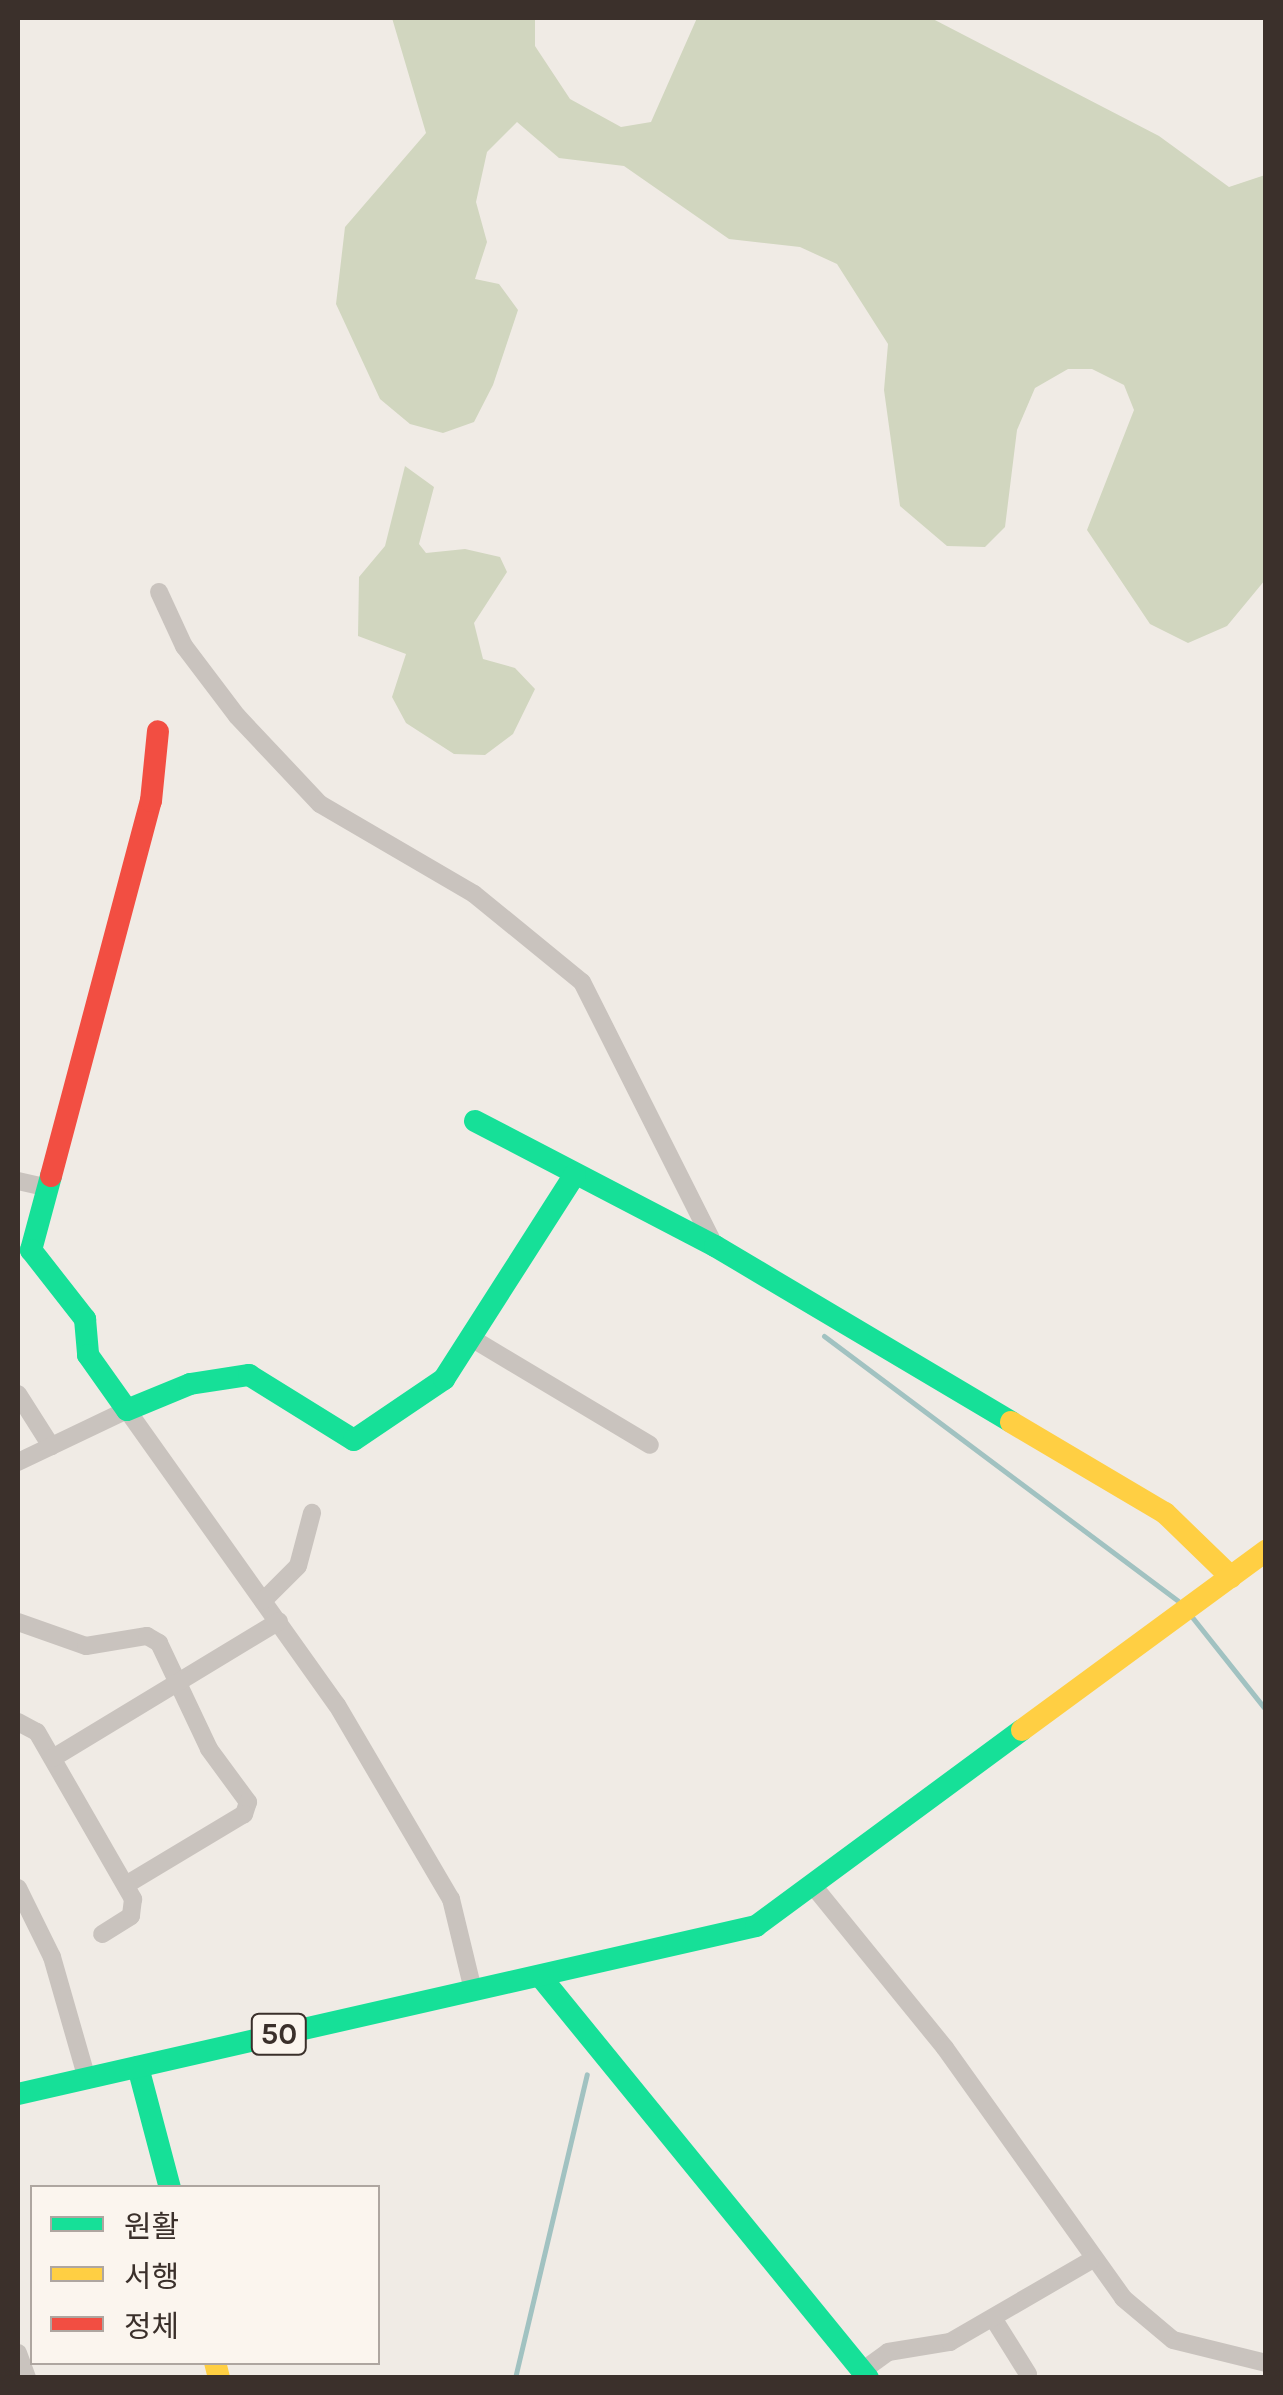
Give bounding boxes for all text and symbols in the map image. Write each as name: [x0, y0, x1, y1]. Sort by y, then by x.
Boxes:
road number: 50: [249, 2009, 309, 2059]
legend: [30, 2185, 380, 2365]
text: 원활: [124, 2209, 179, 2245]
text: 서행: [124, 2259, 179, 2295]
text: 정체: [124, 2309, 179, 2345]

